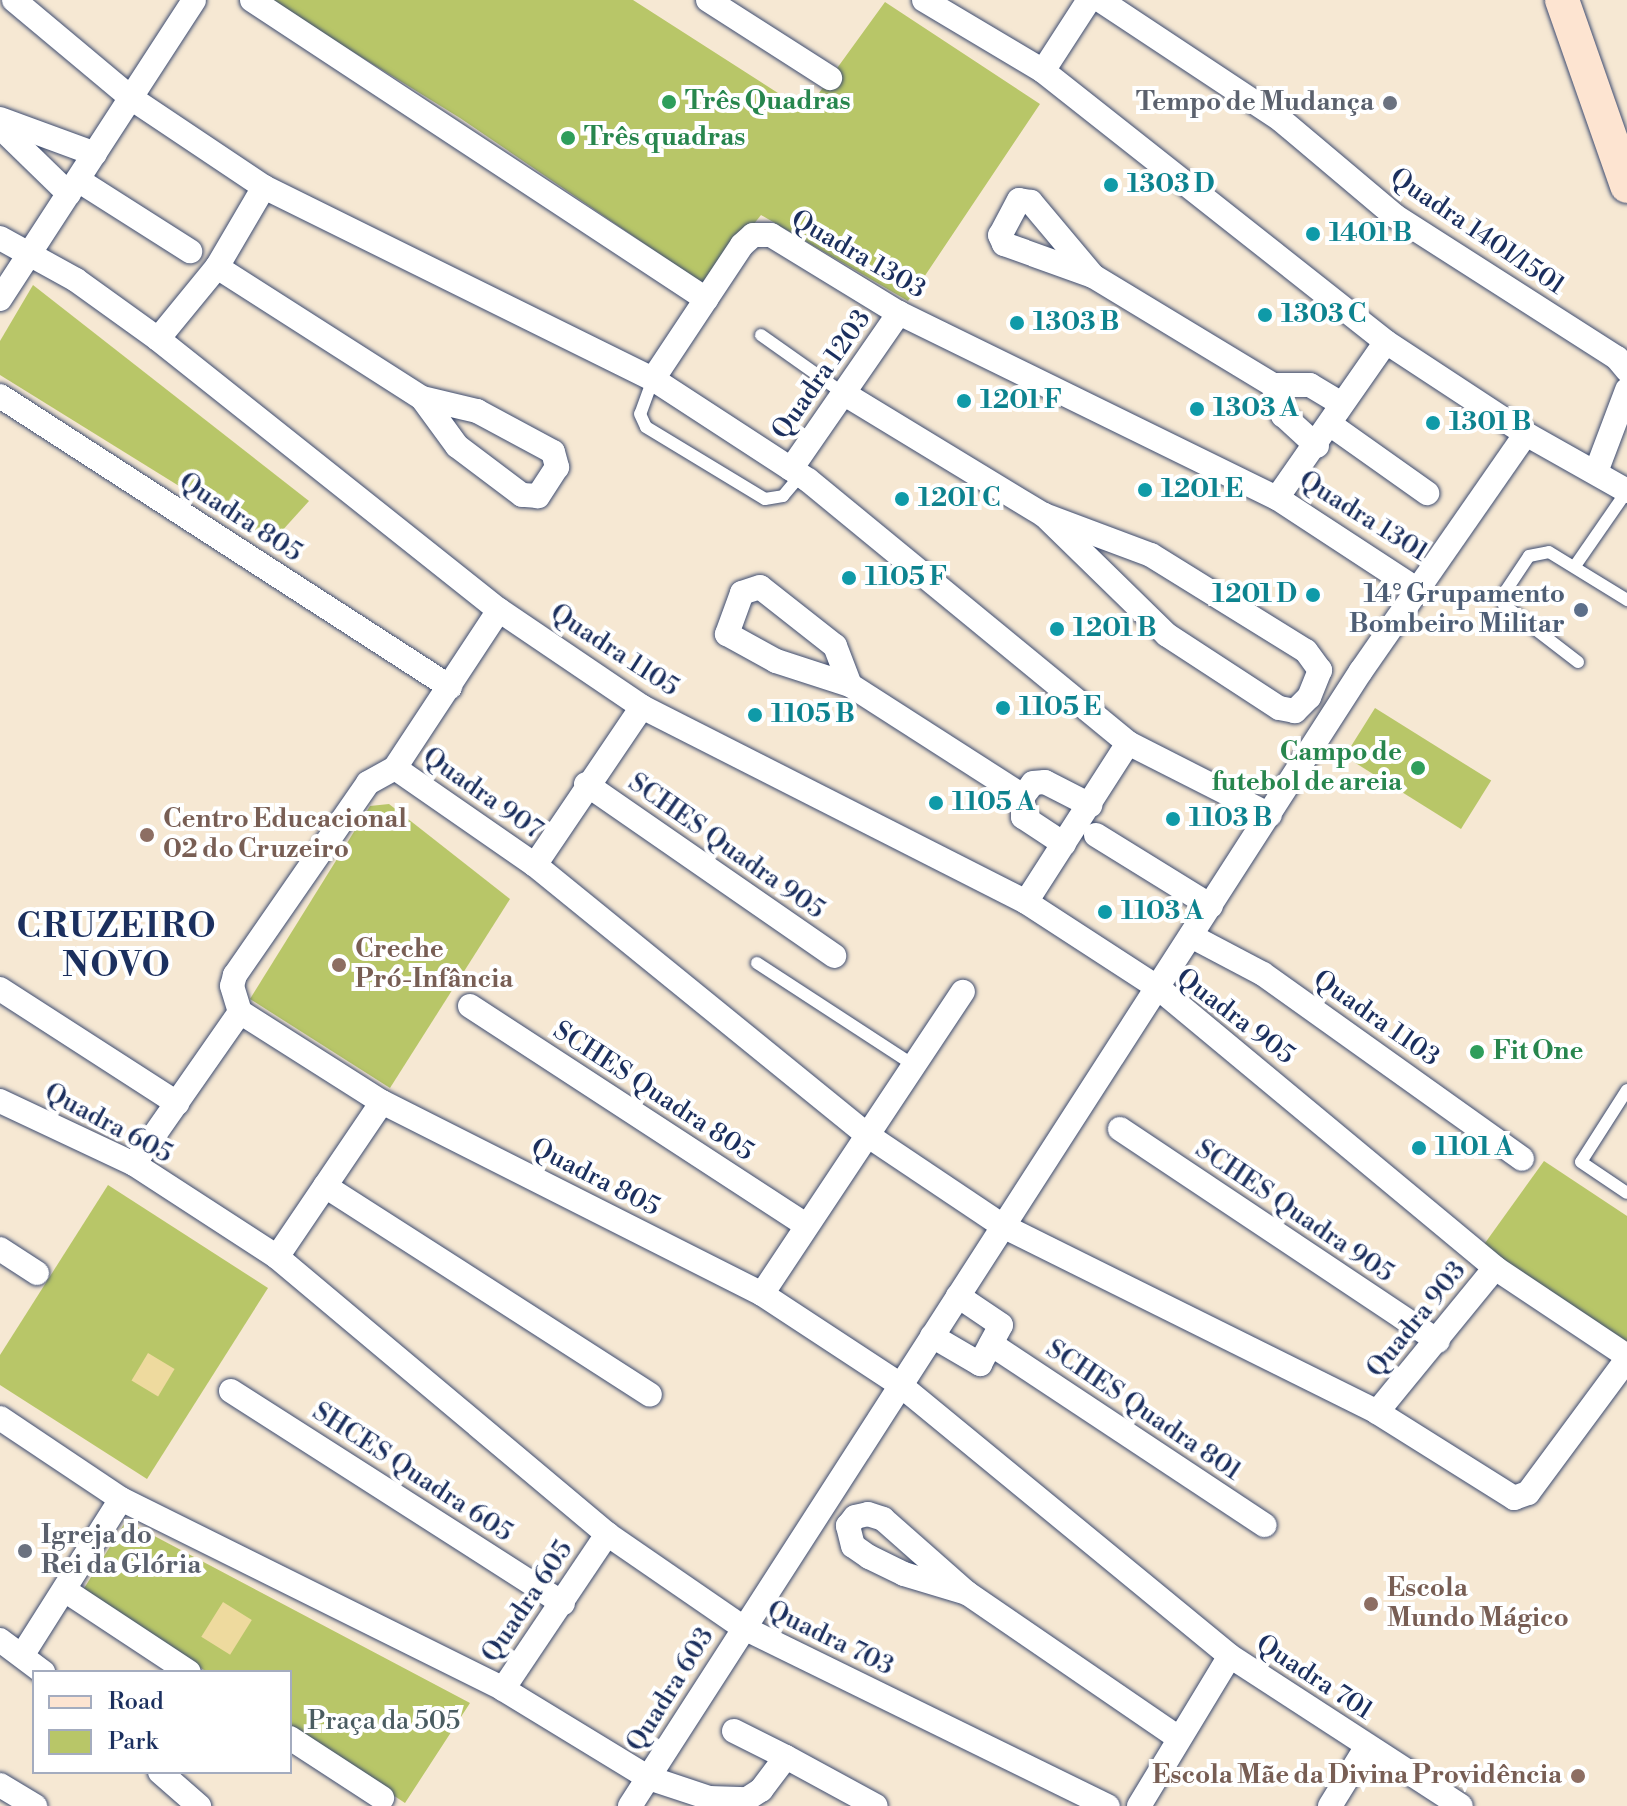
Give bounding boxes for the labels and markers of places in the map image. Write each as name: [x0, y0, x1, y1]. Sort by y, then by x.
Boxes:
place label: Três Quadras: [685, 86, 851, 118]
place label: Tempo de Mudança: [1136, 87, 1374, 119]
marker: Três Quadras: [660, 93, 678, 111]
marker: Tempo de Mudança: [1381, 94, 1399, 112]
place label: Três quadras: [584, 122, 745, 154]
marker: Três quadras: [559, 129, 577, 147]
place label: 1303 D: [1127, 169, 1215, 201]
marker: 1303 D: [1102, 176, 1120, 194]
place label: 1401 B: [1329, 218, 1412, 250]
marker: 1401 B: [1304, 225, 1322, 243]
place label: 1303 C: [1281, 299, 1366, 331]
marker: 1303 C: [1256, 306, 1274, 324]
place label: 1303 B: [1033, 307, 1119, 339]
marker: 1303 B: [1008, 314, 1026, 332]
place label: 1201 F: [980, 385, 1062, 417]
marker: 1201 F: [955, 392, 973, 410]
place label: 1303 A: [1213, 393, 1298, 425]
marker: 1303 A: [1188, 400, 1206, 418]
place label: 1301 B: [1449, 407, 1531, 439]
marker: 1301 B: [1424, 414, 1442, 432]
place label: 1201 E: [1161, 474, 1243, 506]
marker: 1201 E: [1136, 481, 1154, 499]
place label: 1201 C: [918, 483, 1000, 515]
marker: 1201 C: [893, 490, 911, 508]
place label: 1105 F: [865, 562, 947, 594]
marker: 1105 F: [840, 569, 858, 587]
place label: 1201 D: [1212, 579, 1297, 611]
place label: 14° Grupamento Bombeiro Militar: [1349, 579, 1565, 640]
marker: 1201 D: [1304, 586, 1322, 604]
marker: 14° Grupamento Bombeiro Militar: [1572, 601, 1590, 619]
place label: 1201 B: [1073, 613, 1156, 645]
marker: 1201 B: [1048, 620, 1066, 638]
place label: 1105 E: [1019, 692, 1101, 724]
place label: 1105 B: [771, 699, 855, 731]
marker: 1105 E: [994, 699, 1012, 717]
marker: 1105 B: [746, 706, 764, 724]
place label: Campo de futebol de areia: [1212, 737, 1402, 798]
marker: Campo de futebol de areia: [1409, 759, 1427, 777]
place label: 1105 A: [952, 787, 1035, 819]
marker: 1105 A: [927, 794, 945, 812]
place label: 1103 B: [1189, 803, 1272, 835]
place label: Centro Educacional 02 do Cruzeiro: [163, 804, 407, 866]
marker: 1103 B: [1164, 810, 1182, 828]
marker: Centro Educacional 02 do Cruzeiro: [138, 826, 156, 844]
place label: 1103 A: [1121, 896, 1203, 928]
marker: 1103 A: [1096, 903, 1114, 921]
place label: Creche Pró-Infância: [355, 934, 513, 996]
marker: Creche Pró-Infância: [330, 956, 348, 974]
place label: Fit One: [1493, 1036, 1584, 1068]
marker: Fit One: [1468, 1043, 1486, 1061]
place label: 1101 A: [1435, 1132, 1513, 1164]
marker: 1101 A: [1410, 1139, 1428, 1157]
place label: Igreja do Rei da Glória: [41, 1520, 201, 1582]
marker: Igreja do Rei da Glória: [16, 1542, 34, 1560]
place label: Escola Mundo Mágico: [1387, 1573, 1569, 1634]
marker: Escola Mundo Mágico: [1362, 1595, 1380, 1613]
place label: Escola Mãe da Divina Providência: [1152, 1760, 1562, 1792]
marker: Escola Mãe da Divina Providência: [1569, 1767, 1587, 1785]

